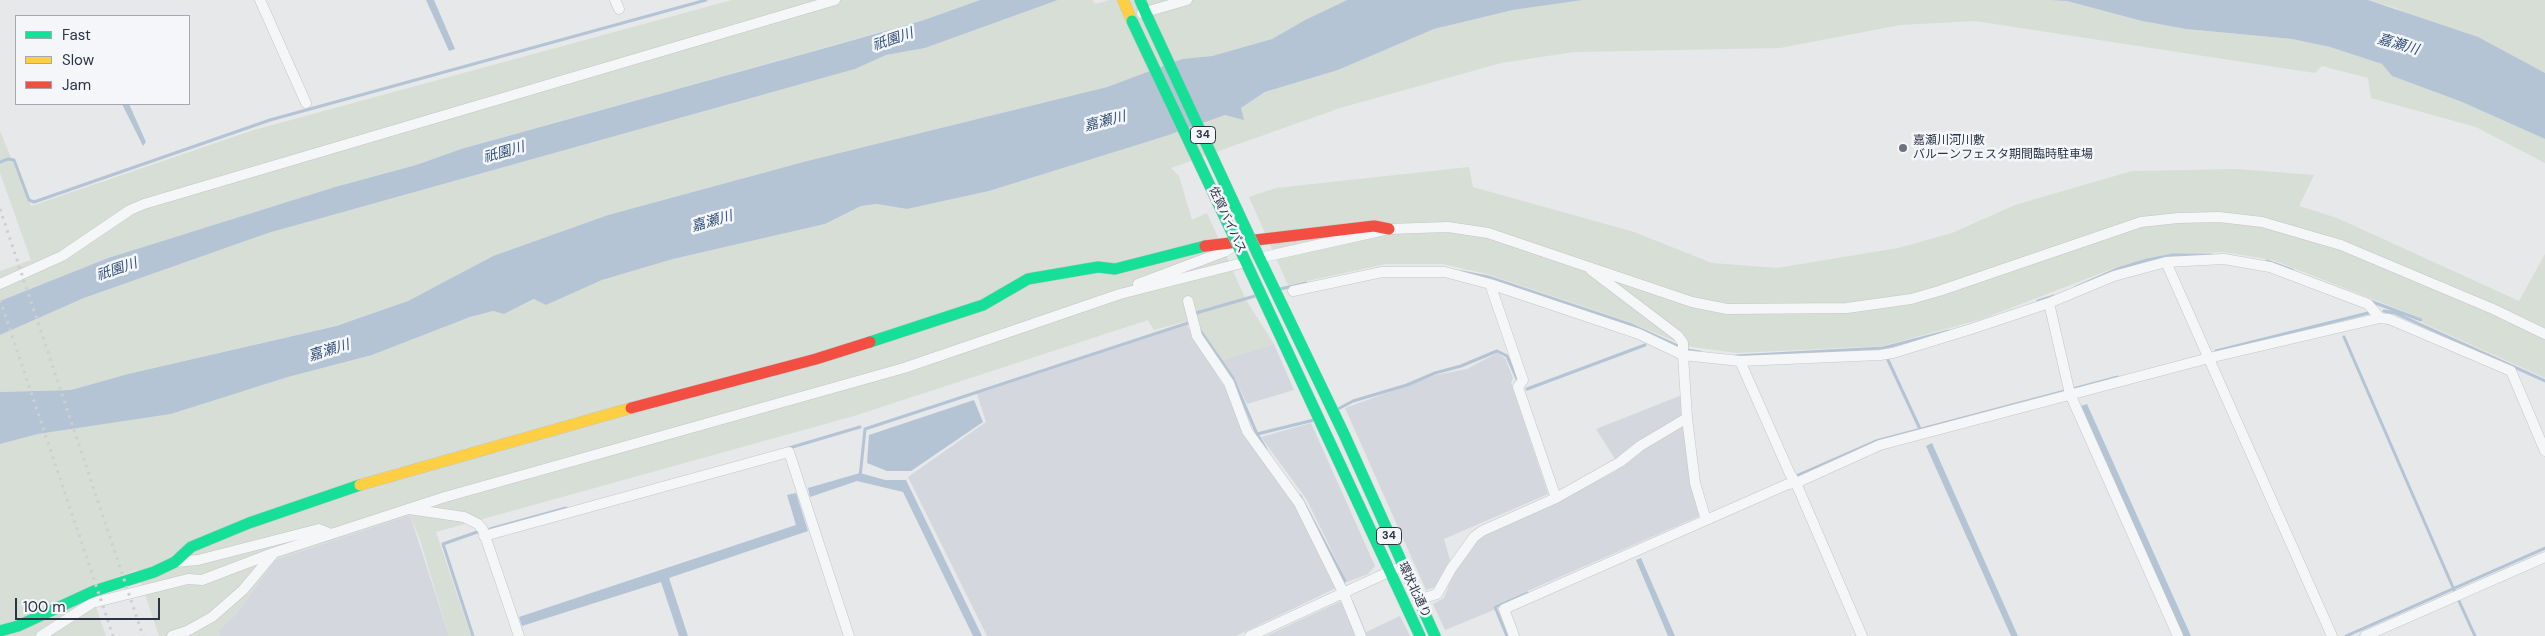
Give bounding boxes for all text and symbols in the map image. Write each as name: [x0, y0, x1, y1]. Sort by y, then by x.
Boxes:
legend: [15, 15, 190, 105]
text: Fast: [62, 25, 91, 45]
water label: 祇園川: [870, 25, 916, 55]
water label: 嘉瀬川: [2375, 31, 2421, 59]
text: Slow: [62, 50, 94, 70]
text: Jam: [62, 75, 91, 95]
water label: 嘉瀬川: [1083, 109, 1127, 135]
road number: 34: [1190, 126, 1216, 144]
place label: 嘉瀬川河川敷 バルーンフェスタ期間臨時駐車場: [1913, 134, 2093, 162]
water label: 祇園川: [481, 139, 527, 167]
marker: 嘉瀬川河川敷 バルーンフェスタ期間臨時駐車場: [1897, 142, 1909, 154]
street label: 佐賀バイパス: [1205, 184, 1249, 256]
water label: 嘉瀬川: [689, 208, 735, 236]
water label: 祇園川: [94, 255, 140, 285]
water label: 嘉瀬川: [306, 337, 352, 365]
road number: 34: [1376, 528, 1402, 544]
street label: 環状北通り: [1395, 560, 1433, 620]
scale bar: [18, 588, 162, 620]
text: 100 m: [23, 597, 66, 617]

